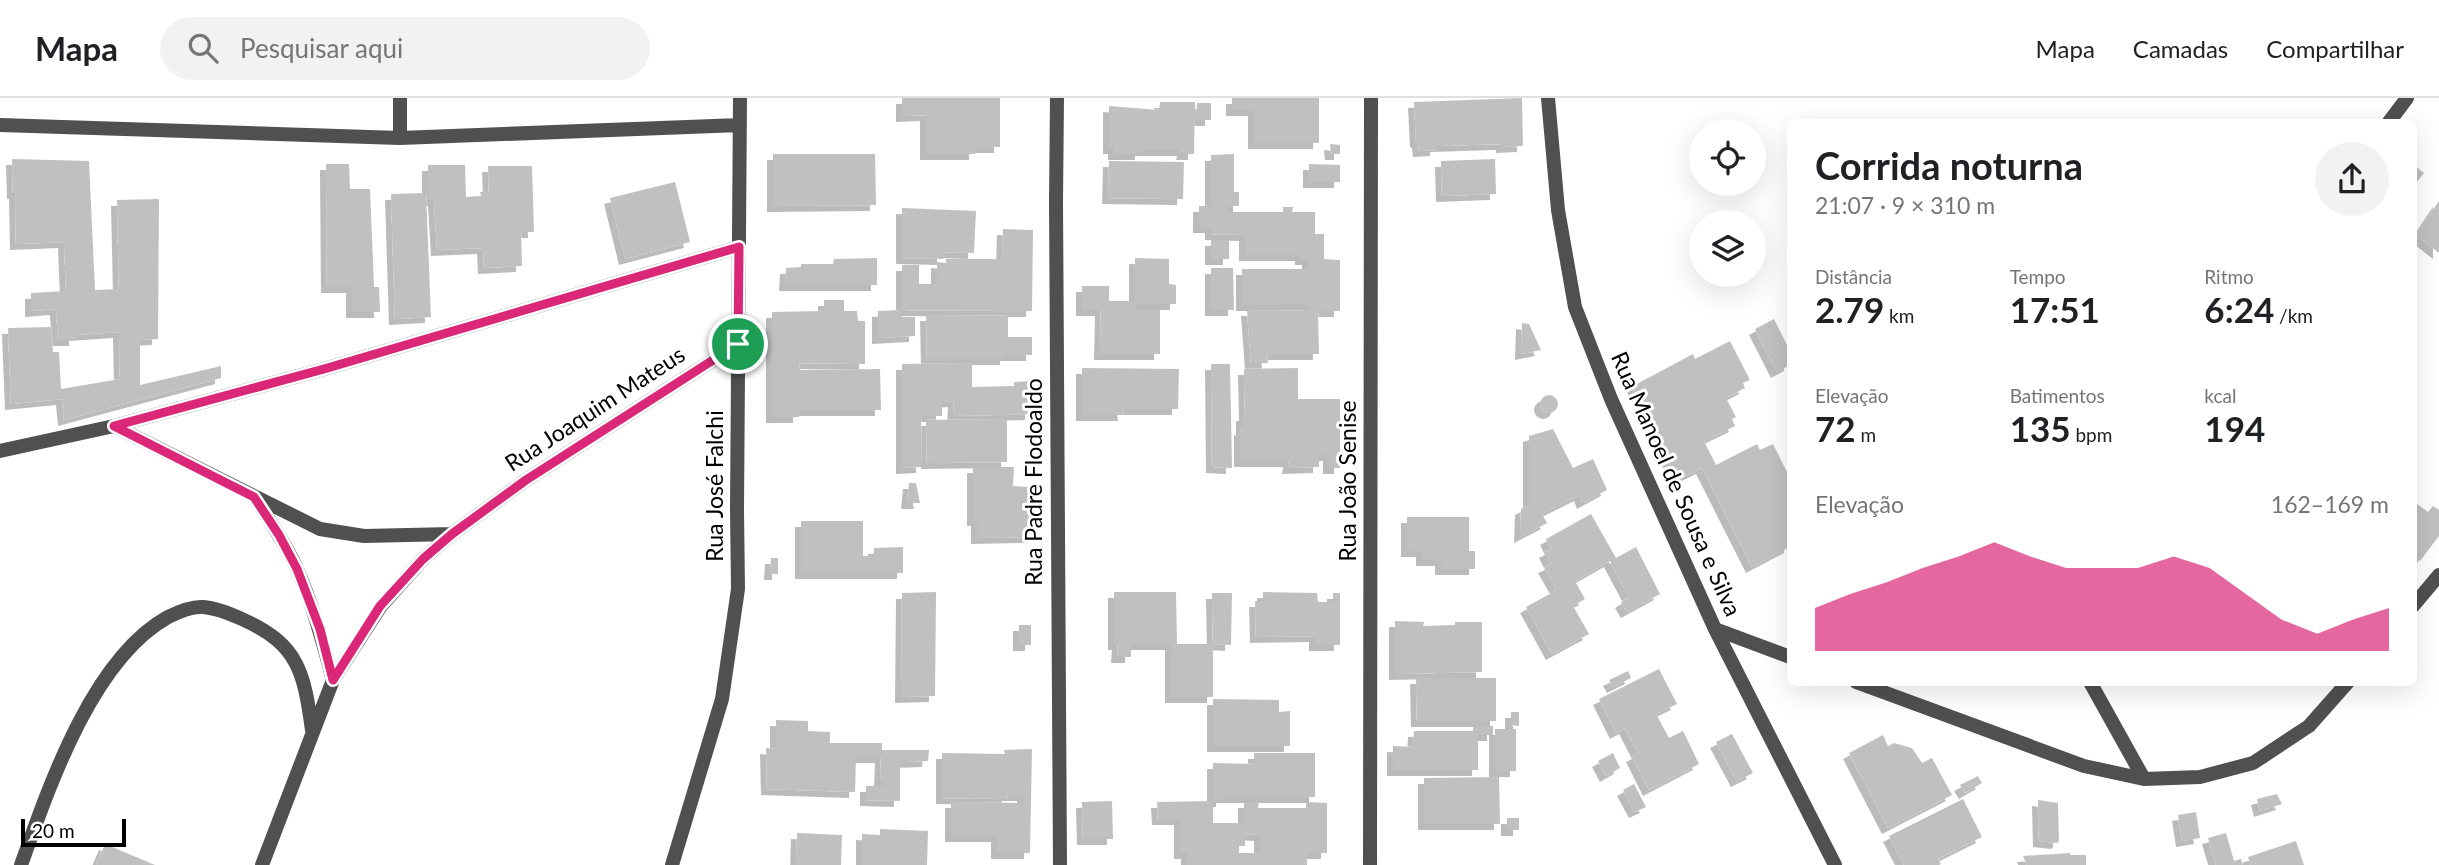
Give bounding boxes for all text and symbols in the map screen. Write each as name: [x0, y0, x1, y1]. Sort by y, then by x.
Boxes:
search box: [160, 17, 650, 80]
text: Mapa: [35, 28, 118, 68]
icon: search: [184, 29, 222, 67]
text: Pesquisar aqui: [240, 32, 403, 64]
text: Mapa: [2036, 34, 2095, 63]
text: Camadas: [2133, 34, 2228, 63]
text: Compartilhar: [2266, 34, 2404, 63]
map controls: [1689, 119, 1766, 287]
button: locate: [1689, 119, 1766, 196]
text: Corrida noturna: [1815, 142, 2083, 188]
button: share: [2315, 142, 2389, 216]
text: 21:07 · 9 × 310 m: [1815, 191, 1995, 219]
button: layers: [1689, 210, 1766, 287]
text: Distância: [1815, 265, 1892, 288]
text: Tempo: [2010, 265, 2066, 288]
text: Ritmo: [2204, 265, 2254, 288]
text: 2.79: [1815, 288, 1884, 330]
text: 17:51: [2010, 288, 2100, 330]
text: 6:24: [2204, 288, 2274, 330]
text: km: [1884, 304, 1914, 327]
text: /km: [2274, 304, 2313, 327]
pin: [708, 314, 768, 374]
icon: arrive: [719, 325, 757, 363]
street label: Rua Joaquim Mateus: [499, 340, 690, 477]
street label: Rua Manoel de Sousa e Silva: [1606, 347, 1748, 620]
street label: Rua Padre Flodoaldo: [1019, 378, 1047, 586]
text: Elevação: [1815, 384, 1889, 407]
text: Batimentos: [2010, 384, 2105, 407]
text: kcal: [2204, 384, 2236, 407]
street label: Rua João Senise: [1333, 400, 1361, 562]
text: 72: [1815, 407, 1856, 449]
text: 135: [2010, 407, 2071, 449]
text: 194: [2204, 407, 2265, 449]
street label: Rua José Falchi: [700, 410, 728, 562]
text: m: [1856, 423, 1876, 446]
text: bpm: [2071, 423, 2112, 446]
text: Elevação: [1815, 490, 1904, 518]
text: 162–169 m: [2271, 490, 2389, 518]
scale bar: [21, 816, 126, 848]
text: 20 m: [32, 819, 75, 842]

